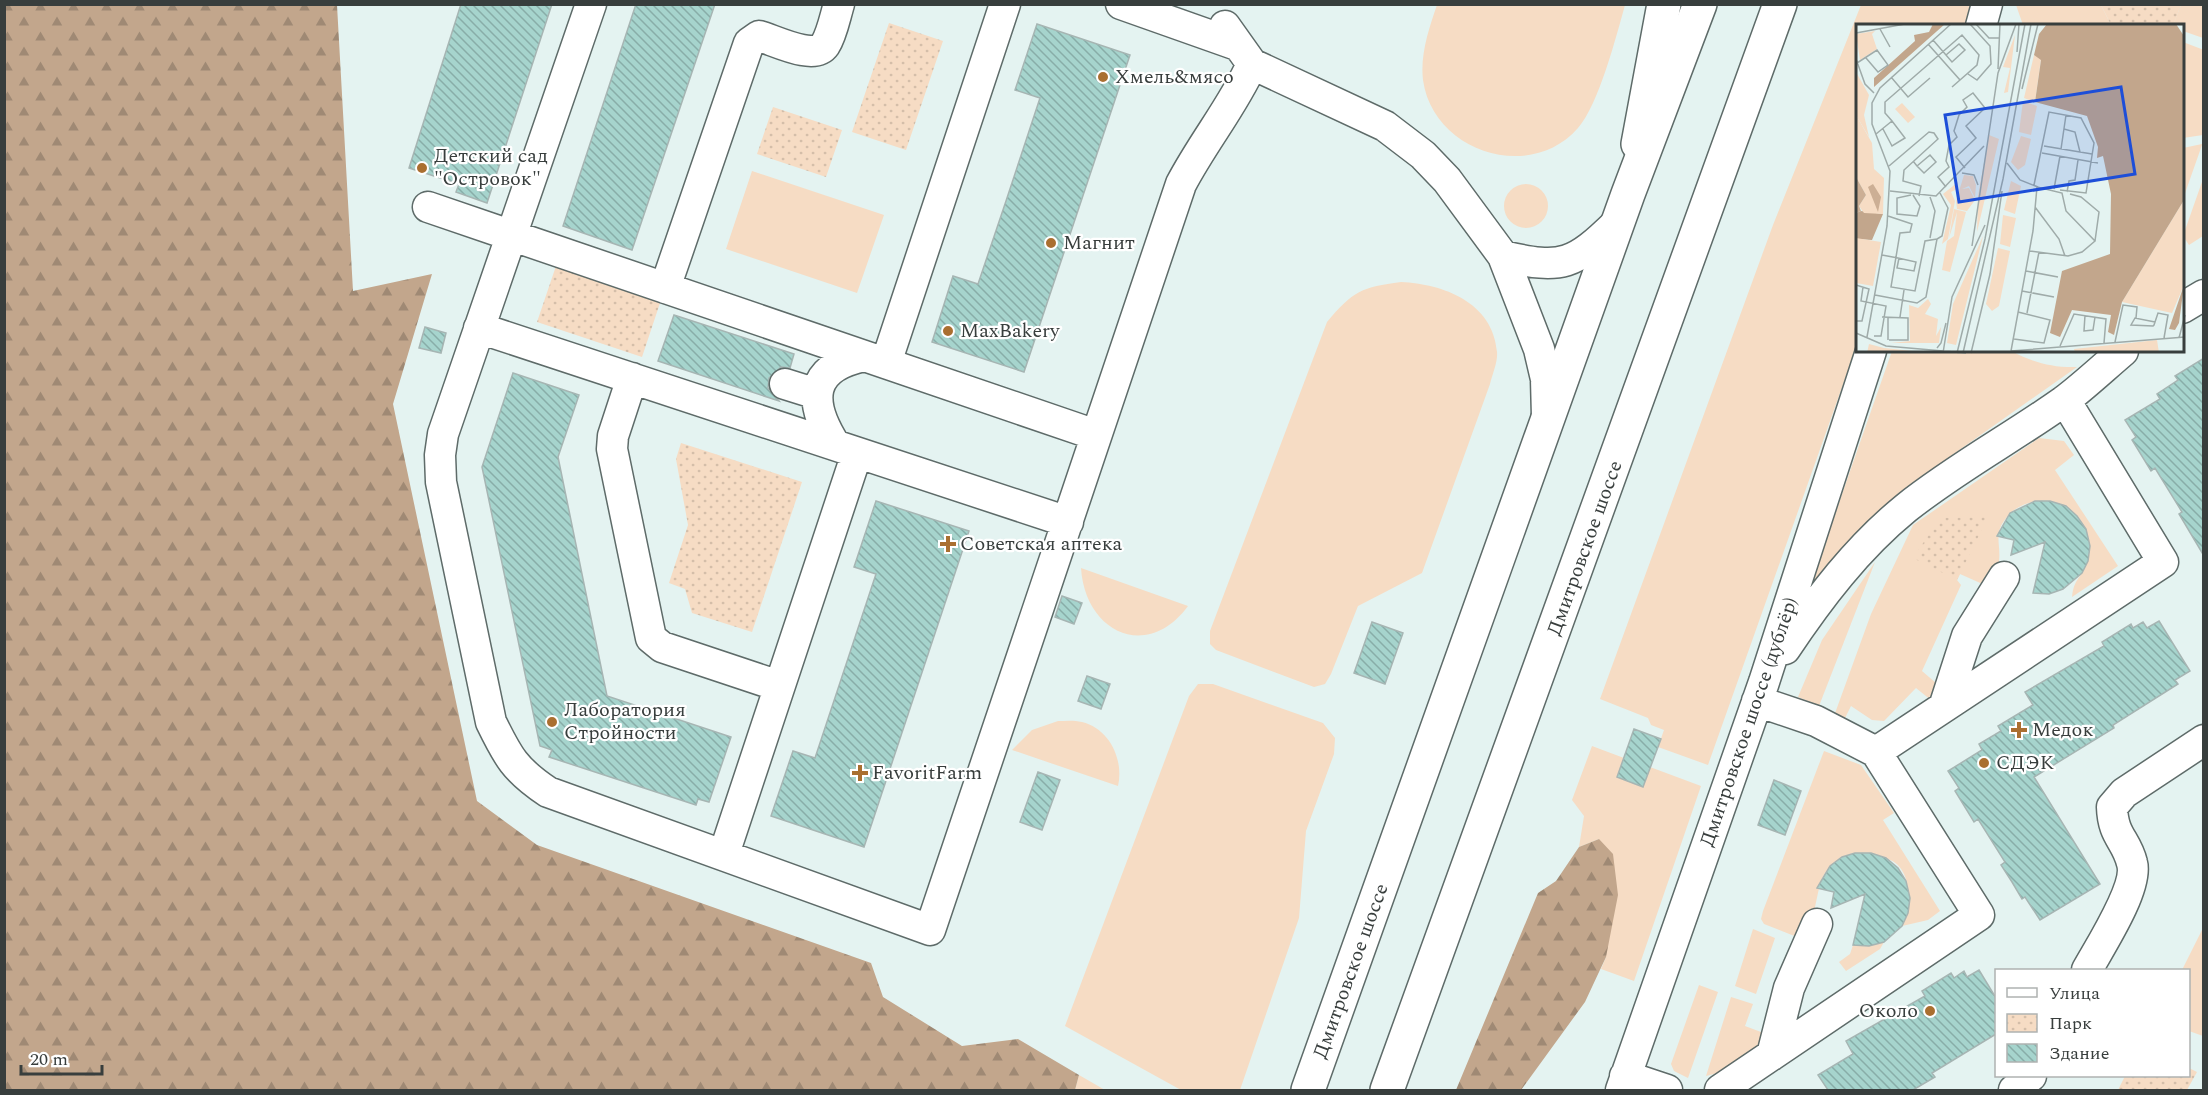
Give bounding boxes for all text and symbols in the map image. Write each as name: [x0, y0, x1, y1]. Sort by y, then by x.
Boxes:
inset map: [1856, 24, 2184, 352]
place label: Хмель&мясо: [1115, 62, 1234, 92]
marker: Хмель&мясо: [1096, 70, 1110, 84]
place label: Детский сад "Островок": [434, 141, 548, 194]
marker: Детский сад "Островок": [415, 161, 429, 175]
place label: Магнит: [1063, 228, 1135, 258]
marker: Магнит: [1044, 236, 1058, 250]
place label: MaxBakery: [960, 316, 1061, 346]
marker: MaxBakery: [941, 324, 955, 338]
street label: Дмитровское шоссе: [1539, 456, 1631, 640]
place label: Советская аптека: [960, 529, 1123, 559]
marker: Советская аптека: [941, 537, 955, 551]
street label: Дмитровское шоссе (дублёр): [1692, 593, 1806, 851]
place label: Лаборатория Стройности: [564, 695, 686, 748]
marker: Лаборатория Стройности: [545, 715, 559, 729]
place label: Медок: [2032, 715, 2094, 745]
marker: Медок: [2010, 721, 2028, 739]
place label: СДЭК: [1996, 748, 2055, 778]
marker: СДЭК: [1977, 756, 1991, 770]
place label: FavoritFarm: [872, 758, 982, 788]
marker: FavoritFarm: [853, 766, 867, 780]
street label: Дмитровское шоссе: [1305, 879, 1397, 1063]
legend: [1995, 969, 2190, 1077]
text: Улица: [2049, 980, 2100, 1007]
place label: Около: [1859, 996, 1918, 1026]
marker: Около: [1923, 1004, 1937, 1018]
text: Парк: [2049, 1010, 2092, 1037]
scale bar: [21, 1038, 102, 1076]
text: Здание: [2049, 1040, 2109, 1067]
text: 20 m: [30, 1046, 68, 1073]

